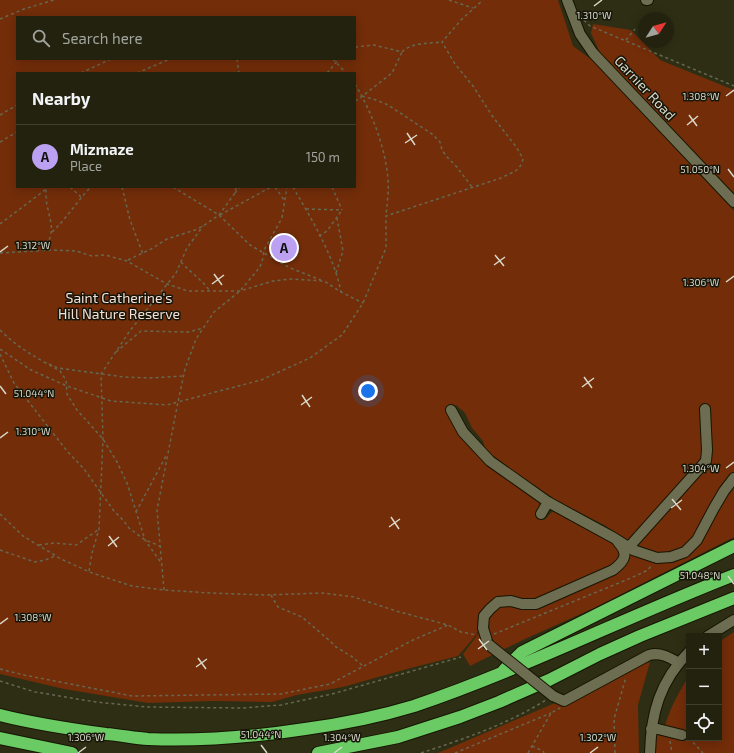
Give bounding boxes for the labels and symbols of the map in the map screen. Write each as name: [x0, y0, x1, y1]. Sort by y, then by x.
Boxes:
text: 1.310°W: [577, 9, 612, 21]
north arrow: [638, 12, 674, 48]
street label: Garnier Road: [611, 52, 680, 123]
text: 1.308°W: [682, 90, 720, 102]
text: 51.050°N: [680, 163, 720, 175]
pin: A: [271, 233, 297, 263]
text: 1.312°W: [16, 239, 51, 251]
text: 1.306°W: [683, 276, 720, 288]
park label: Saint Catherine's Hill Nature Reserve: [58, 289, 180, 322]
your location: [358, 381, 378, 401]
text: 51.044°N: [14, 387, 54, 399]
text: 1.310°W: [16, 425, 51, 437]
text: 1.304°W: [682, 462, 720, 474]
text: 51.048°N: [680, 569, 720, 581]
text: 1.308°W: [14, 611, 52, 623]
text: 51.044°N: [241, 728, 281, 740]
text: 1.306°W: [68, 731, 105, 743]
text: 1.304°W: [323, 731, 361, 743]
text: 1.302°W: [580, 731, 617, 743]

